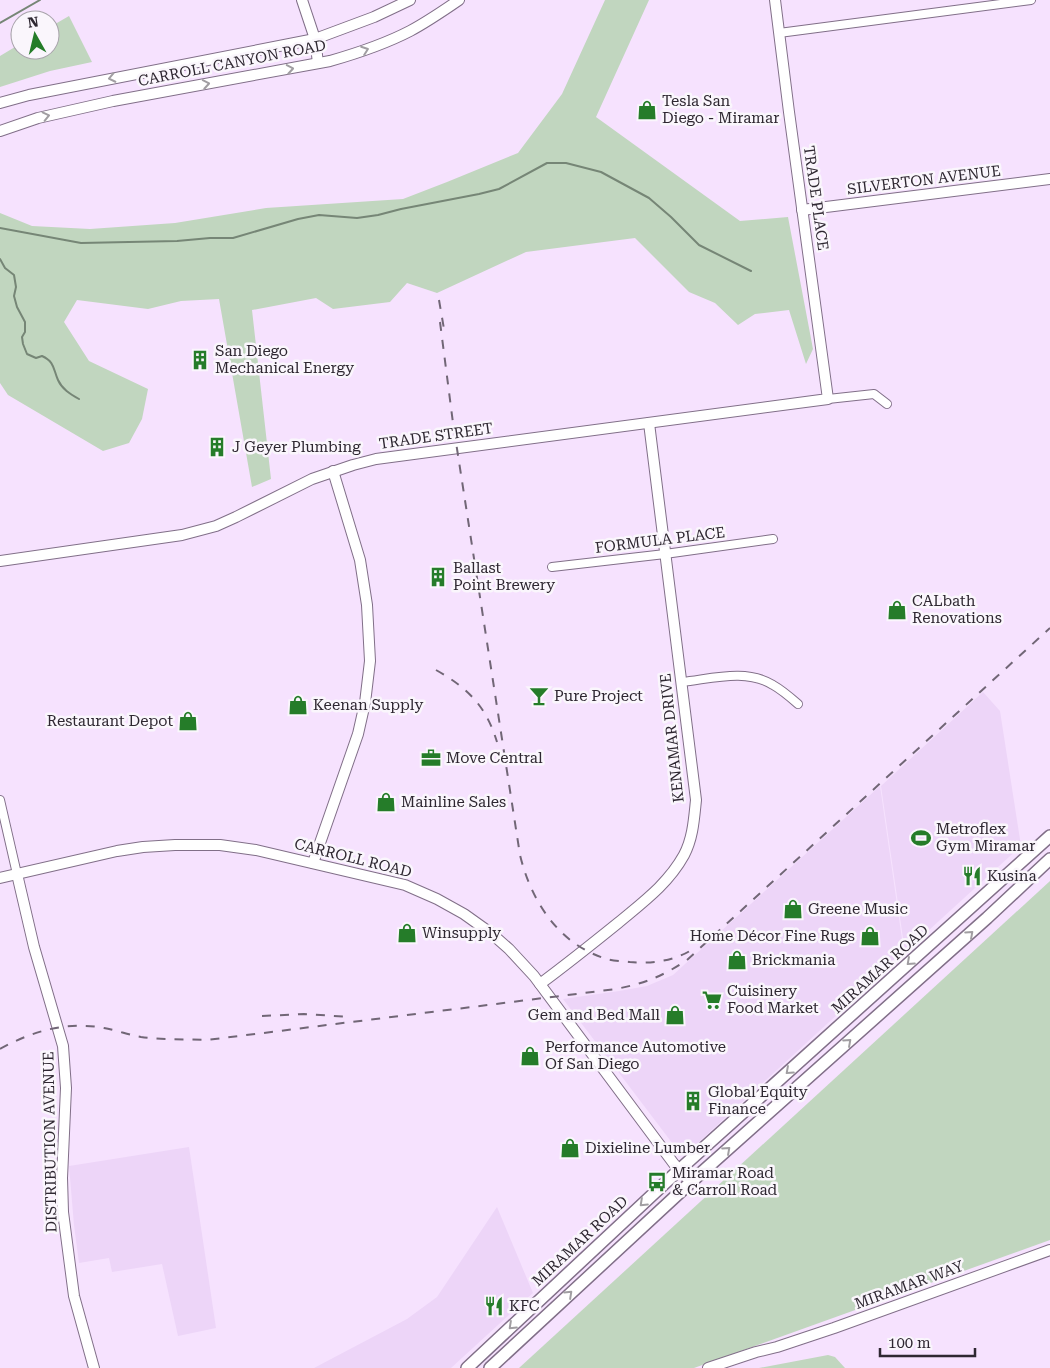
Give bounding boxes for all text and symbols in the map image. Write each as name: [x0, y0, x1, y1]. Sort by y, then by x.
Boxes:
north arrow: [10, 10, 60, 60]
text: N: [27, 13, 40, 31]
street label: CARROLL CANYON ROAD: [137, 36, 327, 90]
one-way arrow: [360, 46, 369, 56]
one-way arrow: [286, 64, 295, 74]
one-way arrow: [108, 73, 117, 83]
one-way arrow: [201, 80, 210, 90]
place label: Tesla San Diego - Miramar: [662, 92, 779, 127]
shop icon: Tesla San Diego - Miramar: [636, 99, 658, 121]
one-way arrow: [42, 111, 51, 122]
street label: TRADE PLACE: [800, 144, 832, 252]
street label: SILVERTON AVENUE: [846, 162, 1002, 198]
place label: San Diego Mechanical Energy: [215, 342, 354, 377]
building icon: San Diego Mechanical Energy: [189, 349, 211, 371]
street label: TRADE STREET: [378, 419, 494, 453]
building icon: J Geyer Plumbing: [206, 436, 228, 458]
place label: J Geyer Plumbing: [232, 438, 361, 456]
street label: FORMULA PLACE: [594, 523, 726, 557]
place label: Ballast Point Brewery: [453, 559, 555, 594]
building icon: Ballast Point Brewery: [427, 566, 449, 588]
place label: CALbath Renovations: [912, 592, 1002, 627]
shop icon: CALbath Renovations: [886, 599, 908, 621]
street label: KENAMAR DRIVE: [656, 673, 688, 803]
bar icon: Pure Project: [528, 685, 550, 707]
place label: Pure Project: [554, 687, 643, 705]
shop icon: Keenan Supply: [287, 694, 309, 716]
place label: Keenan Supply: [313, 696, 423, 714]
shop icon: Restaurant Depot: [177, 710, 199, 732]
place label: Restaurant Depot: [47, 712, 173, 730]
office icon: Move Central: [420, 747, 442, 769]
place label: Move Central: [446, 749, 543, 767]
shop icon: Mainline Sales: [375, 791, 397, 813]
place label: Mainline Sales: [401, 793, 506, 811]
place label: Metroflex Gym Miramar: [936, 820, 1035, 855]
sports icon: Metroflex Gym Miramar: [910, 827, 932, 849]
street label: CARROLL ROAD: [292, 835, 414, 881]
restaurant icon: Kusina: [961, 865, 983, 887]
place label: Kusina: [987, 867, 1037, 885]
shop icon: Greene Music: [782, 898, 804, 920]
place label: Greene Music: [808, 900, 908, 918]
street label: MIRAMAR ROAD: [828, 921, 932, 1017]
shop icon: Winsupply: [396, 922, 418, 944]
place label: Winsupply: [422, 924, 501, 942]
shop icon: Home Décor Fine Rugs: [859, 925, 881, 947]
place label: Home Décor Fine Rugs: [690, 927, 855, 945]
one-way arrow: [964, 931, 973, 940]
shop icon: Brickmania: [726, 949, 748, 971]
place label: Brickmania: [752, 951, 835, 969]
one-way arrow: [906, 957, 915, 966]
place label: Cuisinery Food Market: [727, 982, 819, 1017]
supermarket icon: Cuisinery Food Market: [701, 989, 723, 1011]
shop icon: Gem and Bed Mall: [664, 1004, 686, 1026]
place label: Gem and Bed Mall: [528, 1006, 660, 1024]
place label: Performance Automotive Of San Diego: [545, 1038, 726, 1073]
one-way arrow: [843, 1039, 852, 1048]
shop icon: Performance Automotive Of San Diego: [519, 1045, 541, 1067]
street label: DISTRIBUTION AVENUE: [39, 1051, 61, 1233]
one-way arrow: [785, 1065, 794, 1074]
place label: Global Equity Finance: [708, 1083, 808, 1118]
building icon: Global Equity Finance: [682, 1090, 704, 1112]
shop icon: Dixieline Lumber: [559, 1137, 581, 1159]
place label: Dixieline Lumber: [585, 1139, 710, 1157]
one-way arrow: [721, 1147, 730, 1156]
place label: Miramar Road & Carroll Road: [672, 1164, 778, 1199]
bus stop icon: Miramar Road & Carroll Road: [646, 1171, 668, 1193]
street label: MIRAMAR ROAD: [529, 1192, 631, 1290]
one-way arrow: [640, 1197, 649, 1206]
street label: MIRAMAR WAY: [852, 1257, 967, 1313]
one-way arrow: [564, 1291, 573, 1300]
restaurant icon: KFC: [483, 1295, 505, 1317]
place label: KFC: [509, 1297, 540, 1315]
one-way arrow: [508, 1320, 517, 1329]
scale bar: [880, 1326, 975, 1358]
text: 100 m: [888, 1334, 931, 1352]

